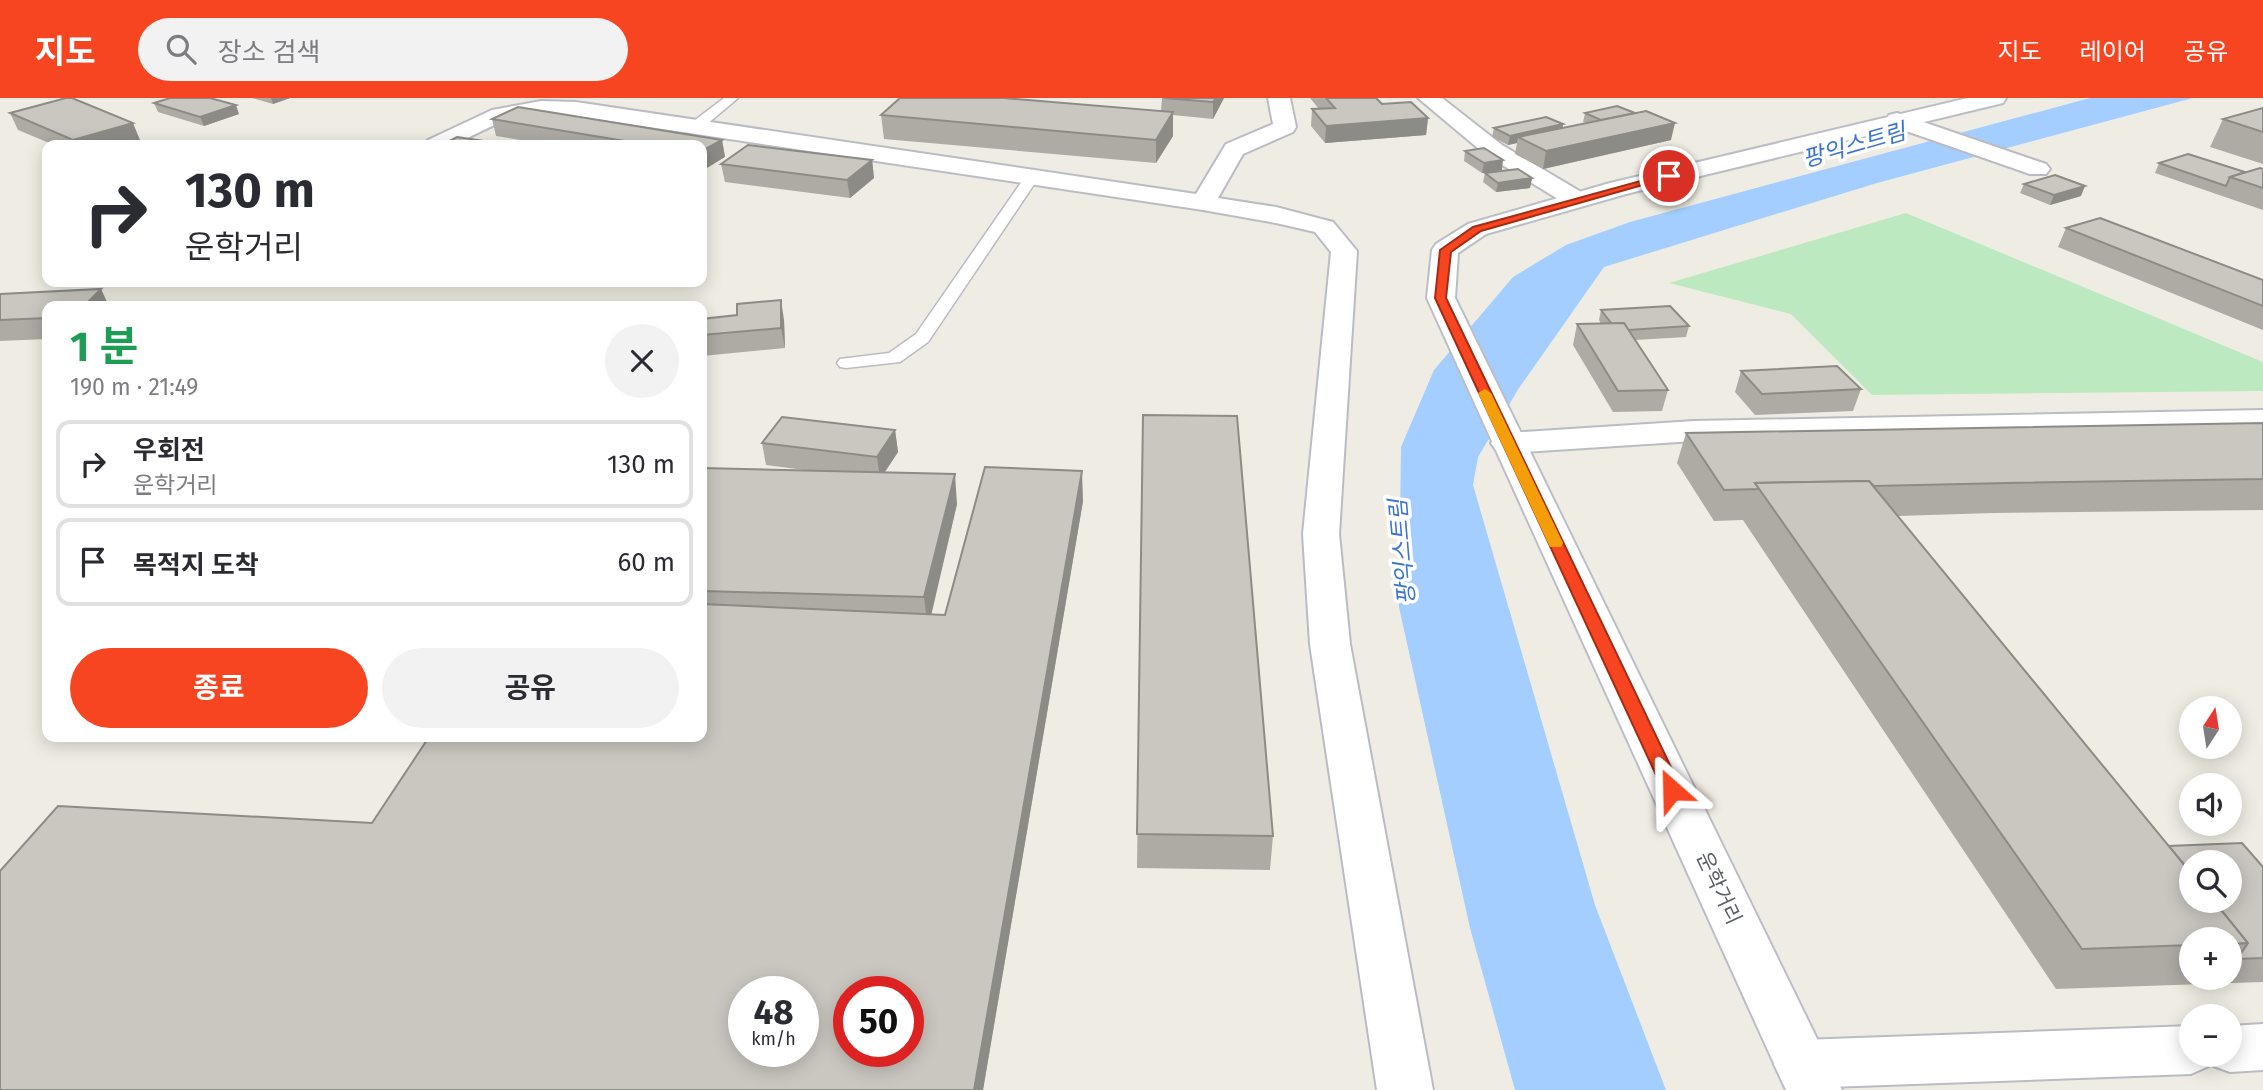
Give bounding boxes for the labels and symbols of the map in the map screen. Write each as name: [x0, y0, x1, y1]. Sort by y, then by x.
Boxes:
water label: 팡익스트림: [1799, 116, 1910, 173]
pin: [1639, 146, 1699, 206]
water label: 팡익스트림: [1383, 496, 1421, 606]
north arrow: [2179, 696, 2242, 760]
position arrow: [1635, 753, 1709, 827]
street label: 운학거리: [1691, 847, 1747, 929]
speed limit sign: 50: [833, 976, 924, 1067]

